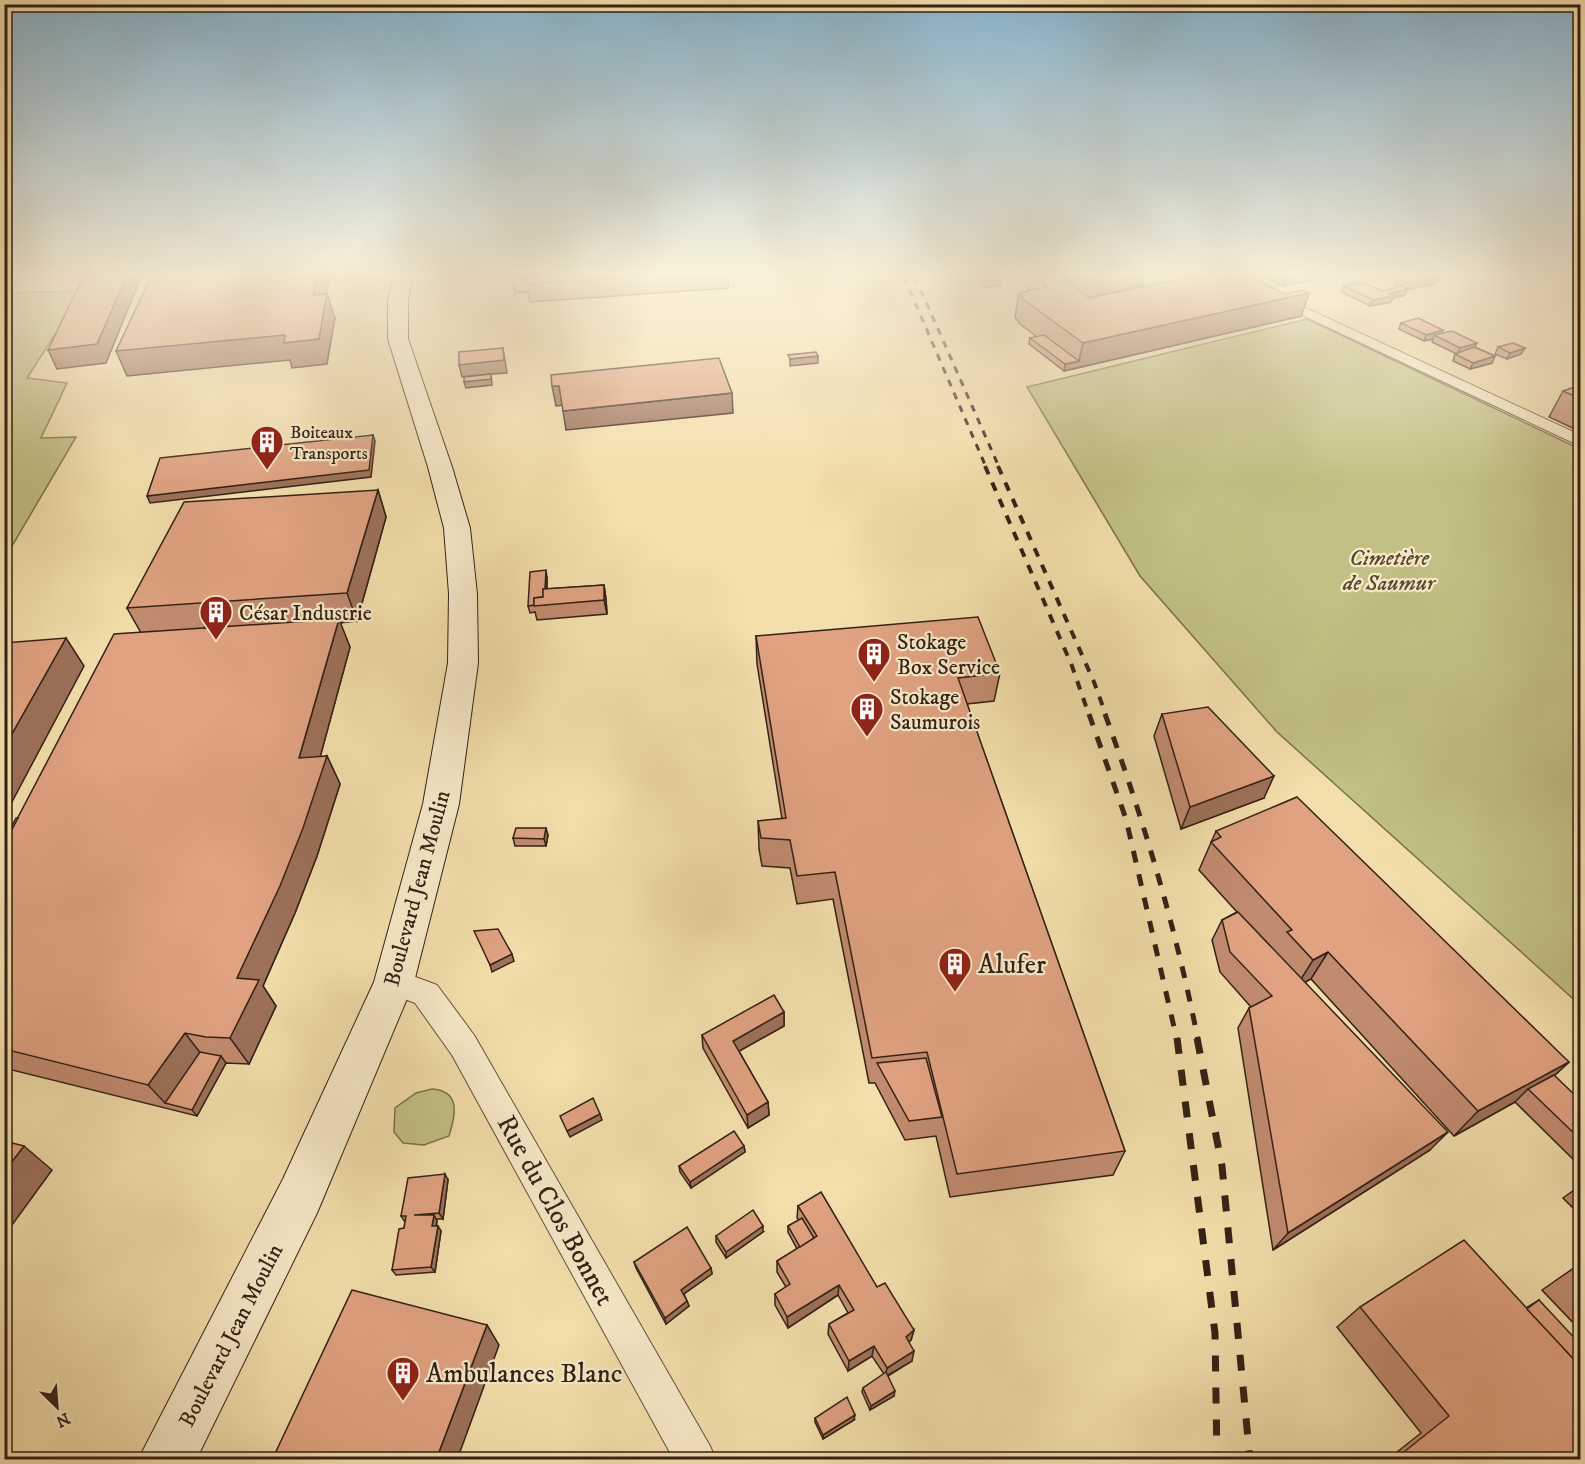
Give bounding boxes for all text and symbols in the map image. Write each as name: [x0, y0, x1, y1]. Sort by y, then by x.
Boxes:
place label: Boiteaux Transports: [290, 422, 368, 465]
building icon: Boiteaux Transports: [249, 424, 285, 471]
park label: Cimetière de Saumur: [1342, 545, 1437, 597]
building icon: César Industrie: [198, 594, 234, 641]
place label: César Industrie: [239, 600, 372, 627]
place label: Stokage Box Service: [897, 629, 1000, 681]
building icon: Stokage Box Service: [856, 636, 892, 683]
place label: Stokage Saumurois: [890, 684, 980, 736]
building icon: Stokage Saumurois: [849, 691, 885, 738]
street label: Boulevard Jean Moulin: [378, 787, 457, 989]
building icon: Alufer: [937, 946, 973, 993]
place label: Alufer: [978, 948, 1046, 982]
street label: Rue du Clos Bonnet: [489, 1109, 622, 1312]
street label: Boulevard Jean Moulin: [174, 1239, 289, 1432]
building icon: Ambulances Blanc: [385, 1355, 421, 1402]
place label: Ambulances Blanc: [426, 1357, 622, 1391]
north arrow: [27, 1377, 87, 1437]
text: N: [53, 1408, 73, 1432]

